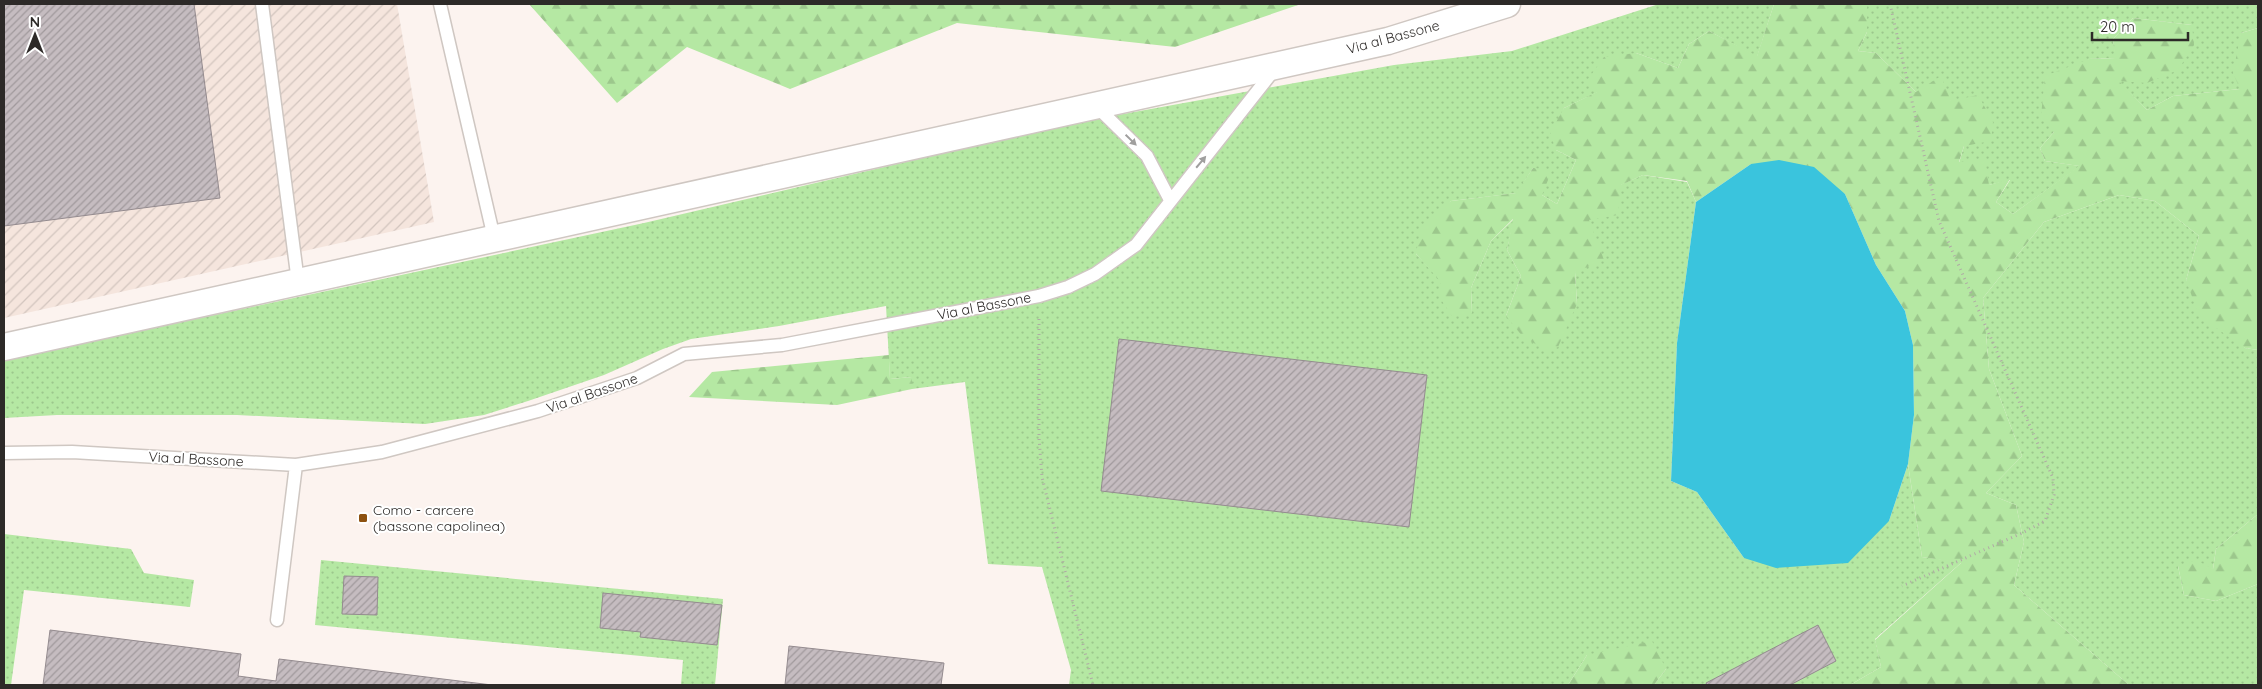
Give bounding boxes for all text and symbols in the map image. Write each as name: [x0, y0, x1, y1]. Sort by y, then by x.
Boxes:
north arrow: [10, 10, 60, 60]
scale bar: [2092, 10, 2188, 42]
text: N: [30, 13, 40, 31]
street label: Via al Bassone: [1345, 16, 1441, 58]
text: 20 m: [2100, 17, 2135, 36]
one-way arrow: [1124, 134, 1136, 146]
one-way arrow: [1196, 156, 1207, 169]
street label: Via al Bassone: [935, 288, 1033, 324]
street label: Via al Bassone: [544, 369, 640, 417]
street label: Via al Bassone: [148, 448, 244, 470]
place label: Como - carcere (bassone capolinea): [373, 501, 505, 535]
marker: Como - carcere (bassone capolinea): [357, 512, 369, 524]

